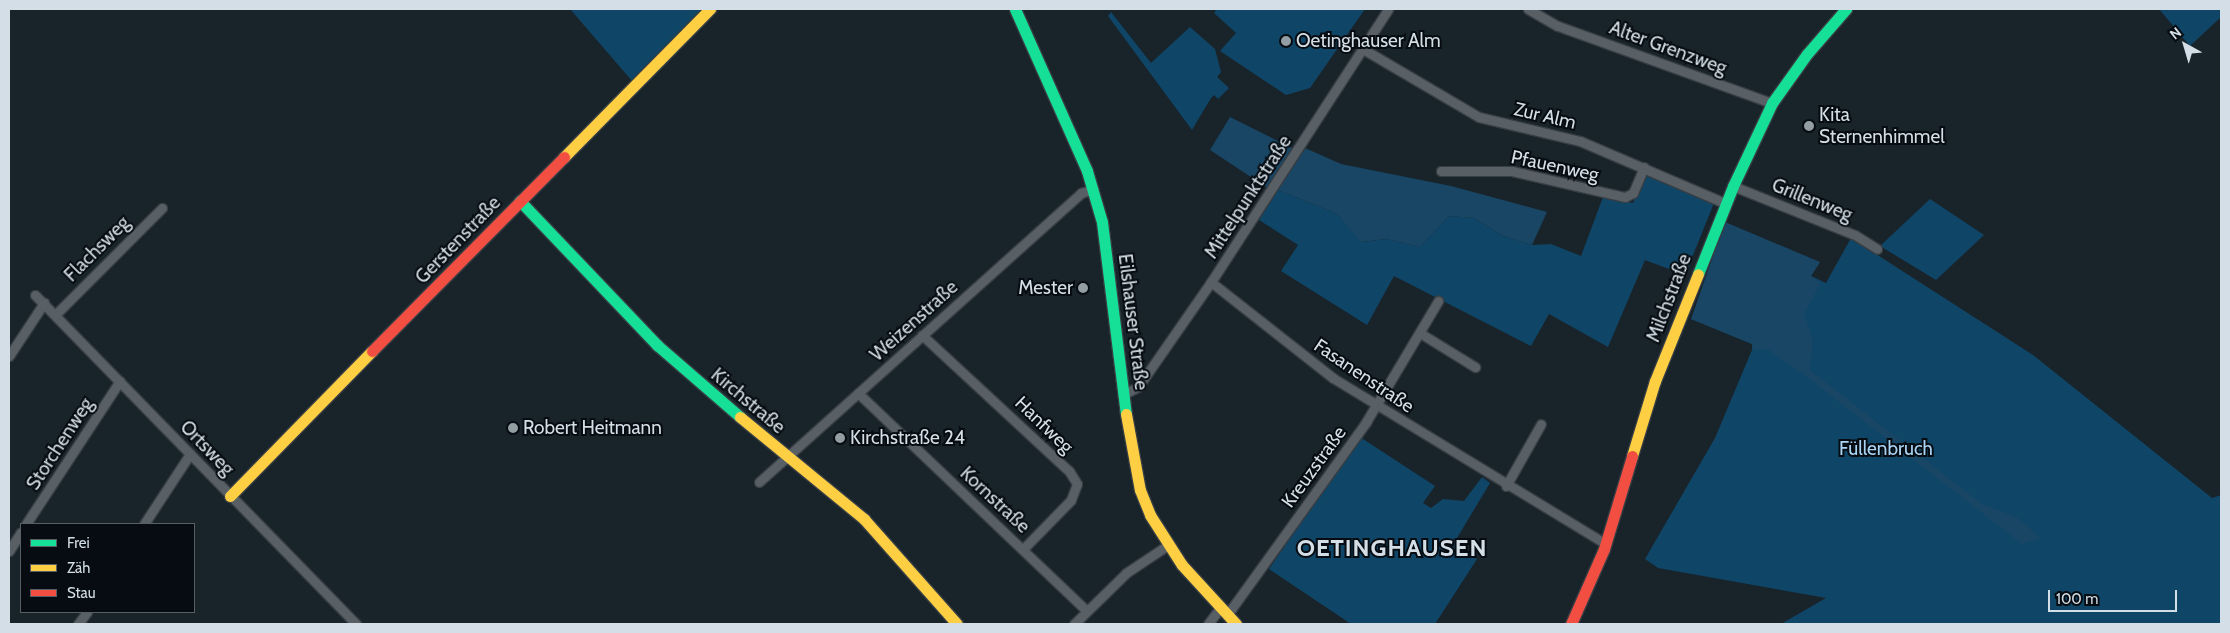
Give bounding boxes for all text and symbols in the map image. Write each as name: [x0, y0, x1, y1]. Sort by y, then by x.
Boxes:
street label: Alter Grenzweg: [1606, 16, 1730, 80]
north arrow: [2160, 20, 2210, 70]
text: N: [2166, 23, 2185, 43]
place label: Oetinghauser Alm: [1296, 30, 1441, 52]
marker: Oetinghauser Alm: [1280, 35, 1292, 47]
street label: Zur Alm: [1512, 98, 1578, 134]
place label: Kita Sternenhimmel: [1819, 104, 1945, 148]
marker: Kita Sternenhimmel: [1803, 120, 1815, 132]
street label: Mittelpunktstraße: [1200, 131, 1296, 263]
street label: Pfauenweg: [1509, 146, 1601, 186]
street label: Grillenweg: [1768, 174, 1856, 226]
street label: Gerstenstraße: [411, 192, 505, 288]
street label: Flachsweg: [60, 212, 134, 286]
street label: Milchstraße: [1642, 251, 1696, 345]
street label: Eilshauser Straße: [1113, 252, 1153, 392]
street label: Weizenstraße: [866, 276, 962, 366]
place label: Mester: [1018, 277, 1073, 299]
marker: Mester: [1077, 282, 1089, 294]
street label: Fasanenstraße: [1310, 334, 1418, 418]
street label: Kirchstraße: [706, 363, 790, 439]
street label: Hanfweg: [1010, 392, 1078, 458]
street label: Storchenweg: [22, 394, 98, 494]
street label: Ortsweg: [175, 416, 239, 480]
place label: Robert Heitmann: [523, 417, 662, 439]
marker: Robert Heitmann: [507, 422, 519, 434]
street label: Kreuzstraße: [1277, 422, 1351, 512]
place label: Kirchstraße 24: [850, 427, 965, 449]
marker: Kirchstraße 24: [834, 432, 846, 444]
park label: Füllenbruch: [1839, 438, 1933, 460]
street label: Kornstraße: [955, 462, 1035, 538]
legend: [20, 523, 195, 613]
text: Frei: [67, 534, 90, 552]
district label: OETINGHAUSEN: [1295, 534, 1489, 562]
text: Zäh: [67, 559, 90, 577]
scale bar: [2050, 580, 2179, 612]
text: Stau: [67, 584, 96, 602]
text: 100 m: [2056, 590, 2098, 608]

